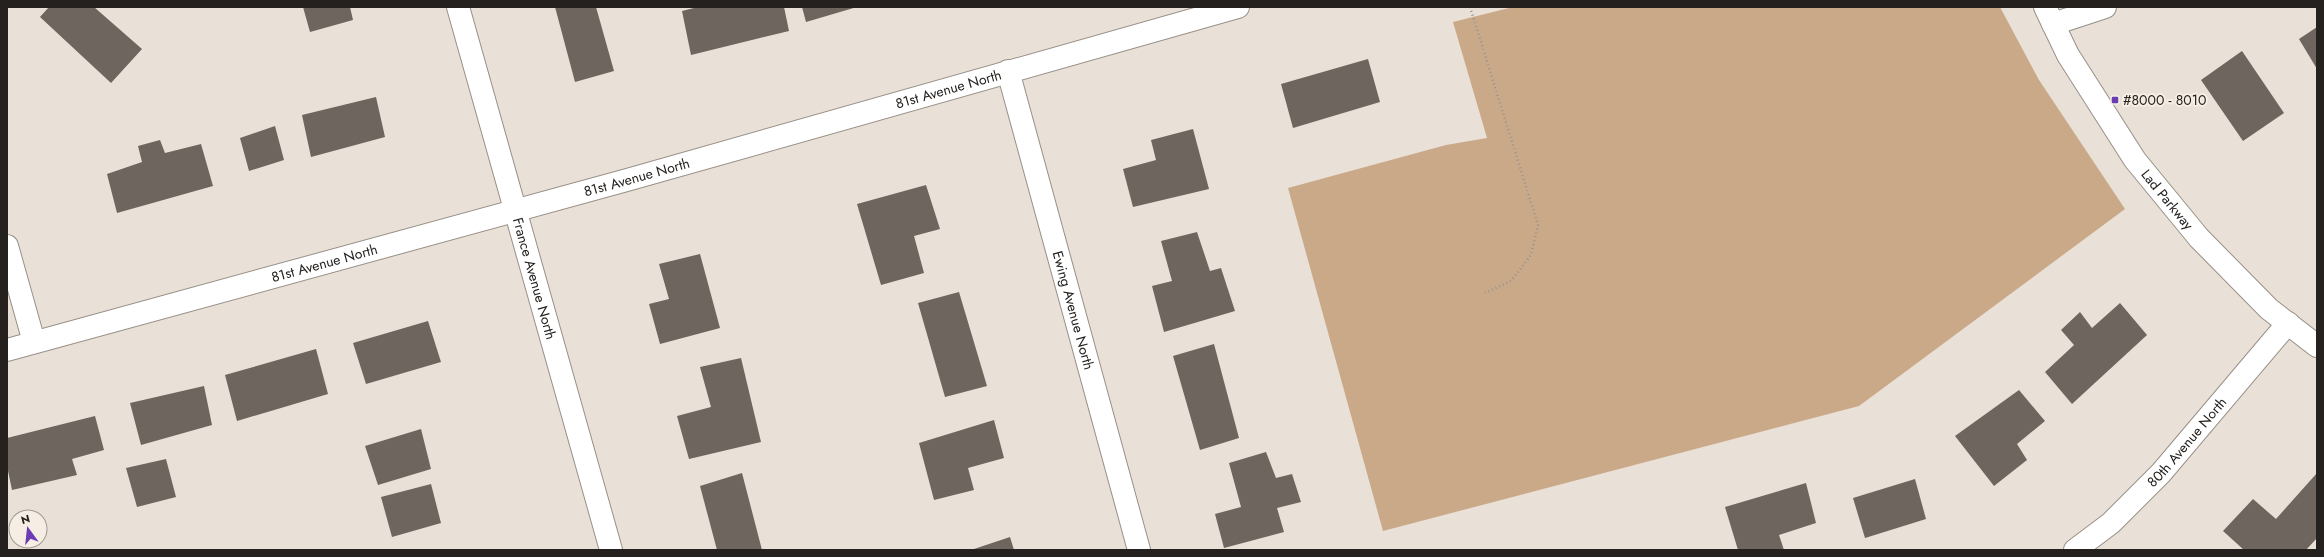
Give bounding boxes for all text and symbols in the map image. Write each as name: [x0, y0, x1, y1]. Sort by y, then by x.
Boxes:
street label: 81st Avenue North: [893, 64, 1004, 113]
place label: #8000 - 8010: [2123, 90, 2206, 110]
marker: #8000 - 8010: [2110, 95, 2120, 105]
street label: 81st Avenue North: [581, 153, 692, 201]
street label: Lad Parkway: [2137, 165, 2199, 235]
street label: France Avenue North: [508, 215, 561, 342]
street label: 81st Avenue North: [269, 239, 380, 287]
street label: Ewing Avenue North: [1048, 249, 1099, 372]
street label: 80th Avenue North: [2142, 393, 2231, 492]
north arrow: [8, 509, 48, 549]
text: N: [19, 510, 32, 528]

